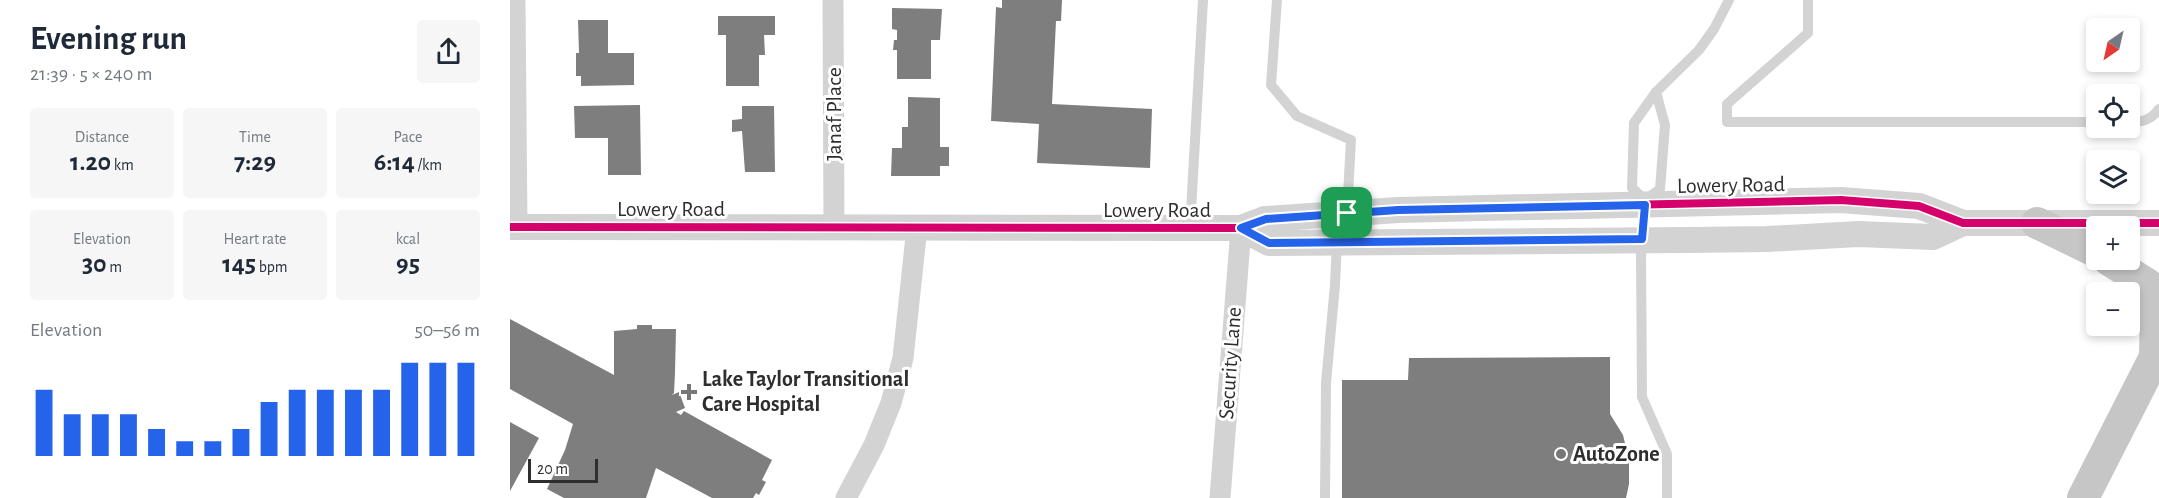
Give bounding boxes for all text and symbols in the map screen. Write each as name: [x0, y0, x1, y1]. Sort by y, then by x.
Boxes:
north arrow: [2086, 18, 2140, 72]
map controls: [2086, 18, 2140, 336]
button: share: [417, 20, 480, 83]
text: Evening run: [30, 23, 187, 56]
text: 21:39 · 5 × 240 m: [30, 64, 153, 84]
street label: Janaf Place: [823, 67, 845, 161]
button: locate: [2086, 84, 2140, 138]
text: Distance: [75, 129, 129, 145]
text: Time: [239, 129, 271, 145]
text: Pace: [394, 129, 422, 145]
text: 1.20: [70, 149, 111, 175]
text: 7:29: [234, 149, 276, 175]
text: 6:14: [374, 149, 415, 175]
button: layers: [2086, 150, 2140, 204]
text: km: [111, 157, 134, 173]
text: /km: [415, 157, 442, 173]
street label: Lowery Road: [1677, 173, 1785, 197]
pin: [1321, 187, 1372, 238]
icon: arrive: [1330, 196, 1363, 229]
street label: Lowery Road: [617, 198, 725, 220]
street label: Lowery Road: [1103, 199, 1211, 221]
button: +: [2086, 216, 2140, 270]
text: Elevation: [73, 231, 131, 247]
text: Heart rate: [224, 231, 286, 247]
text: kcal: [396, 231, 420, 247]
text: 30: [82, 251, 107, 277]
text: 145: [222, 251, 256, 277]
text: 95: [396, 251, 420, 277]
text: m: [107, 259, 122, 275]
text: bpm: [256, 259, 288, 275]
button: −: [2086, 282, 2140, 336]
street label: Security Lane: [1215, 306, 1245, 420]
text: Elevation: [30, 320, 102, 340]
text: 50–56 m: [415, 320, 480, 340]
place label: Lake Taylor Transitional Care Hospital: [702, 368, 909, 415]
marker: Lake Taylor Transitional Care Hospital: [680, 383, 698, 401]
place label: AutoZone: [1573, 443, 1660, 465]
marker: AutoZone: [1554, 447, 1568, 461]
scale bar: [528, 456, 598, 484]
text: 20 m: [537, 461, 568, 477]

